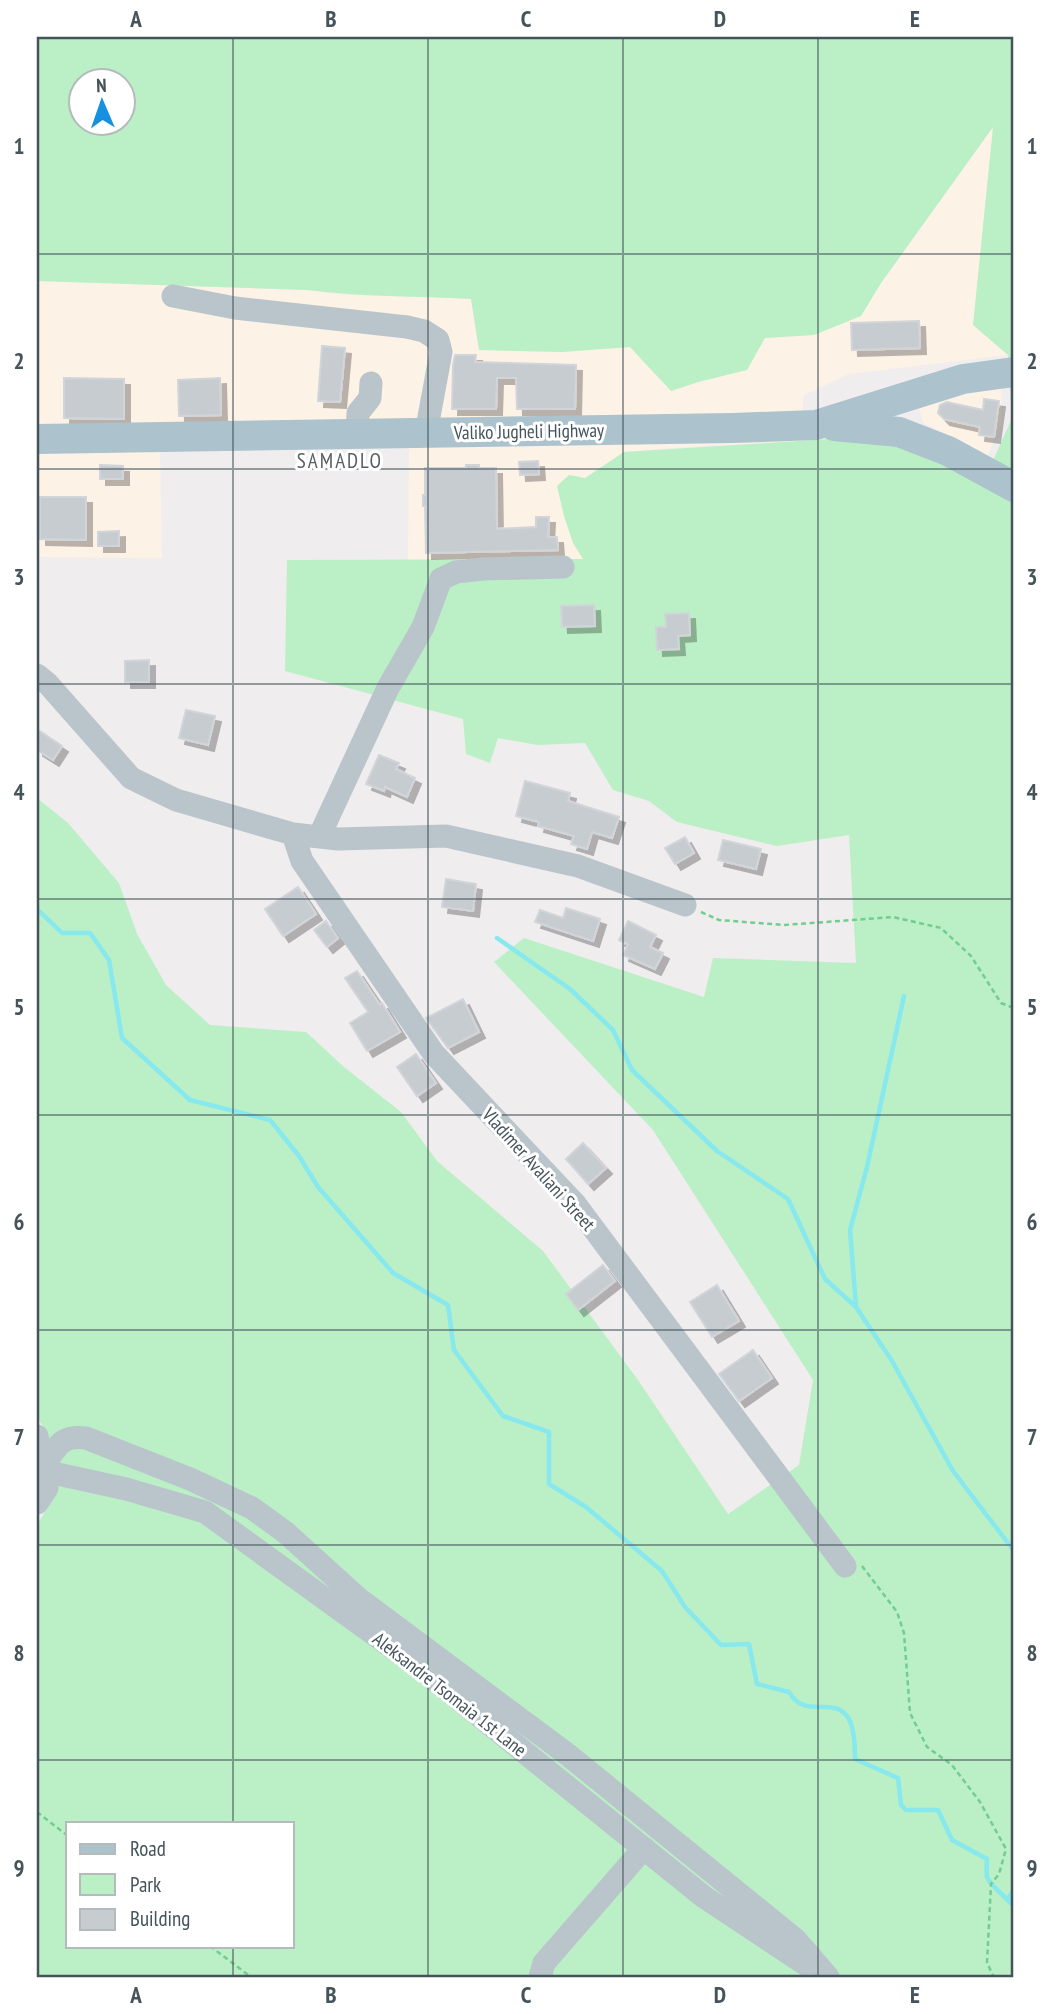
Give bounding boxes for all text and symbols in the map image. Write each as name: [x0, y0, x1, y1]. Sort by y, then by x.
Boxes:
text: A: [129, 4, 142, 33]
text: B: [325, 4, 337, 33]
text: C: [521, 4, 532, 33]
text: D: [714, 4, 726, 33]
text: E: [910, 4, 920, 33]
north arrow: [66, 66, 136, 136]
text: N: [96, 73, 107, 97]
text: 1: [14, 131, 25, 160]
text: 1: [1027, 131, 1038, 160]
text: 2: [14, 346, 25, 375]
text: 2: [1027, 346, 1038, 375]
street label: Valiko Jugheli Highway: [453, 418, 605, 444]
district label: SAMADLO: [297, 447, 383, 474]
text: 3: [14, 562, 25, 591]
text: 3: [1027, 562, 1038, 591]
text: 4: [14, 777, 25, 806]
text: 4: [1027, 777, 1038, 806]
text: 5: [14, 992, 25, 1021]
text: 5: [1027, 992, 1038, 1021]
street label: Vladimer Avaliani Street: [477, 1102, 601, 1236]
text: 6: [14, 1207, 25, 1236]
text: 6: [1027, 1207, 1038, 1236]
text: 7: [14, 1422, 25, 1451]
text: 7: [1027, 1422, 1038, 1451]
street label: Aleksandre Tsomaia 1st Lane: [368, 1626, 532, 1762]
text: 8: [14, 1638, 25, 1667]
text: 8: [1027, 1638, 1038, 1667]
legend: [66, 1822, 294, 1948]
text: Road: [130, 1835, 166, 1862]
text: 9: [14, 1853, 25, 1882]
text: 9: [1027, 1853, 1038, 1882]
text: Park: [130, 1871, 161, 1898]
text: Building: [130, 1905, 190, 1932]
text: A: [129, 1980, 142, 2009]
text: B: [325, 1980, 337, 2009]
text: C: [521, 1980, 532, 2009]
text: D: [714, 1980, 726, 2009]
text: E: [910, 1980, 920, 2009]

